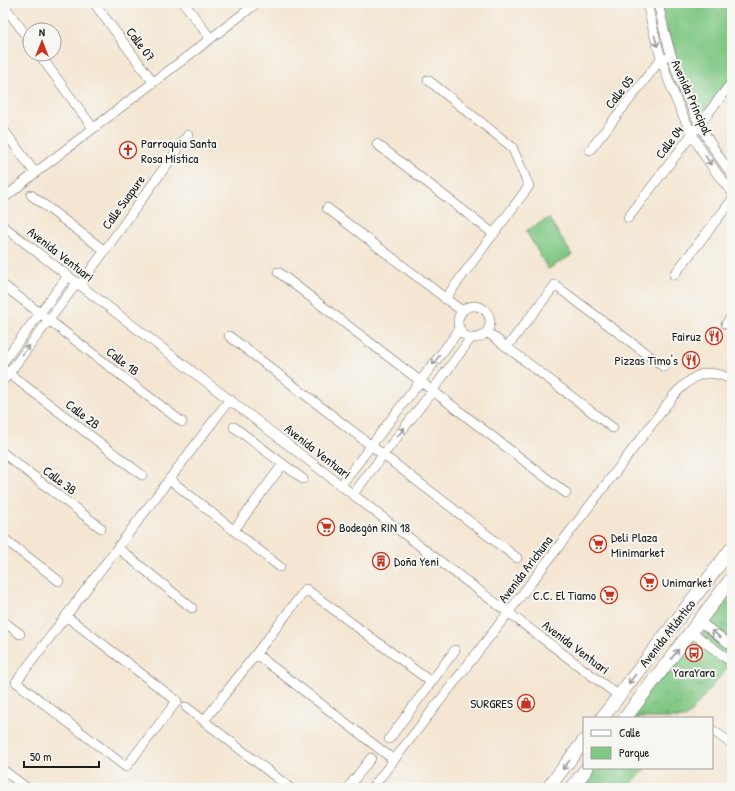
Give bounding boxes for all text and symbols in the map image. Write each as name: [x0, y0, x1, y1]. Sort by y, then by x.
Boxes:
north arrow: [22, 22, 62, 62]
street label: Calle 07: [122, 23, 160, 65]
text: N: [39, 25, 45, 39]
one-way arrow: [653, 34, 660, 47]
street label: Avenida Principal: [667, 56, 717, 138]
street label: Calle 05: [600, 71, 638, 112]
street label: Calle 04: [651, 122, 687, 162]
place label: Parroquia Santa Rosa Mística: [141, 134, 216, 167]
church icon: Parroquia Santa Rosa Mística: [118, 140, 138, 160]
one-way arrow: [704, 154, 712, 165]
street label: Calle Suapure: [97, 171, 149, 233]
street label: Avenida Ventuari: [24, 222, 98, 286]
restaurant icon: Fairuz: [704, 326, 724, 346]
place label: Fairuz: [671, 327, 701, 345]
street label: Calle 1B: [103, 342, 144, 380]
one-way arrow: [22, 345, 31, 356]
restaurant icon: Pizzas Timo's: [681, 350, 701, 370]
place label: Pizzas Timo's: [614, 351, 678, 369]
one-way arrow: [432, 354, 441, 365]
street label: Calle 2B: [62, 395, 104, 433]
street label: Avenida Ventuari: [281, 419, 355, 483]
one-way arrow: [396, 427, 405, 438]
street label: Calle 3B: [39, 461, 81, 499]
supermarket icon: Bodegón RIN 18: [316, 517, 336, 537]
place label: Bodegón RIN 18: [339, 518, 411, 536]
place label: Deli Plaza Minimarket: [611, 528, 665, 561]
street label: Avenida Arichuna: [494, 532, 556, 606]
supermarket icon: Deli Plaza Minimarket: [588, 534, 608, 554]
building icon: Doña Yeni: [371, 551, 391, 571]
place label: Doña Yeni: [394, 552, 439, 570]
supermarket icon: Unimarket: [639, 572, 659, 592]
place label: Unimarket: [662, 573, 712, 591]
supermarket icon: C.C. El Tiamo: [599, 585, 619, 605]
place label: C.C. El Tiamo: [533, 586, 596, 604]
street label: Avenida Atlántico: [635, 595, 699, 671]
street label: Avenida Ventuari: [539, 616, 613, 678]
one-way arrow: [710, 629, 721, 638]
bus stop icon: YaraYara: [684, 643, 704, 663]
one-way arrow: [670, 648, 679, 659]
place label: YaraYara: [673, 663, 715, 681]
one-way arrow: [627, 673, 636, 684]
shop icon: SURGRES: [516, 693, 536, 713]
place label: SURGRES: [470, 694, 513, 712]
legend: [583, 717, 713, 769]
text: Calle: [619, 724, 640, 741]
scale bar: [24, 743, 99, 769]
text: Parque: [619, 744, 649, 761]
text: 50 m: [30, 748, 51, 765]
one-way arrow: [562, 759, 570, 770]

